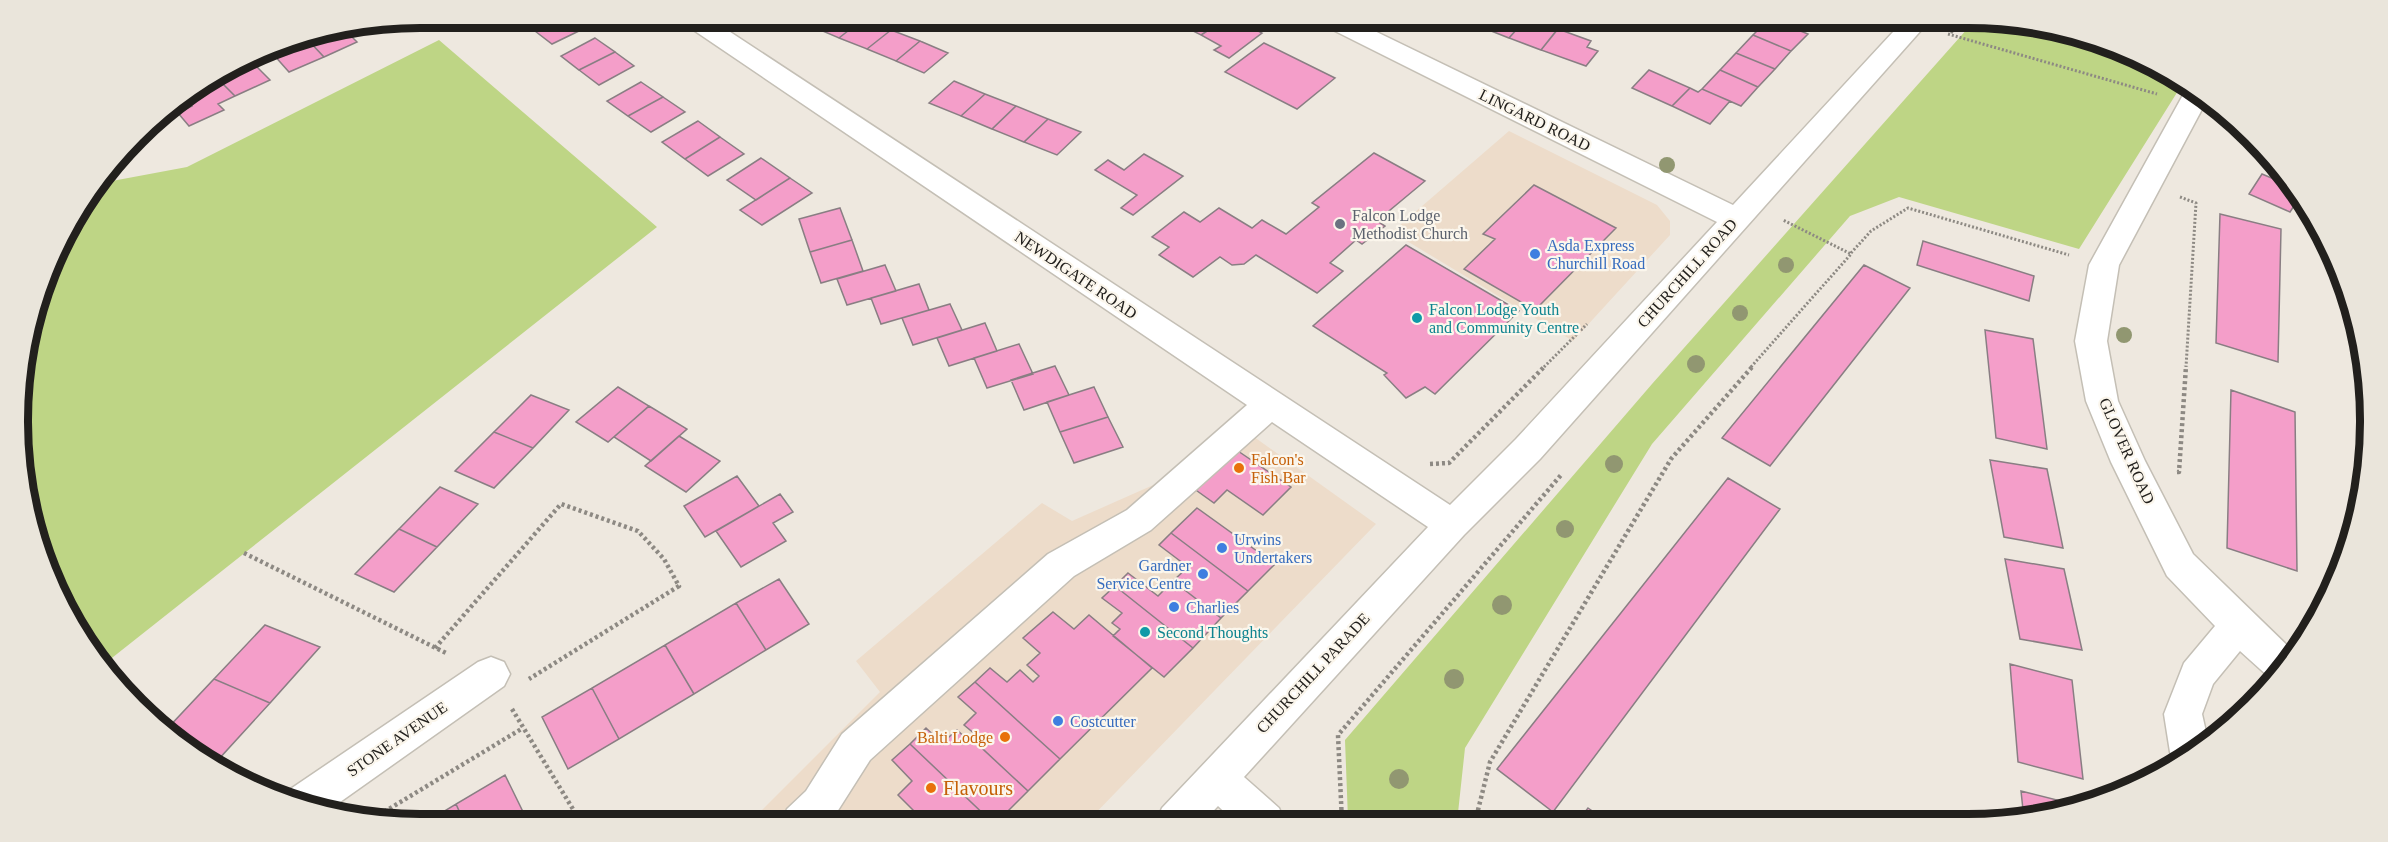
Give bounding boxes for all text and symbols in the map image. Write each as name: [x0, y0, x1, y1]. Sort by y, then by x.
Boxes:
street label: LINGARD ROAD: [1477, 86, 1593, 154]
place label: Falcon Lodge Methodist Church: [1352, 207, 1468, 242]
street label: CHURCHILL ROAD: [1634, 215, 1740, 331]
marker: Falcon Lodge Methodist Church: [1333, 217, 1347, 231]
street label: NEWDIGATE ROAD: [1012, 228, 1140, 322]
place label: Asda Express Churchill Road: [1547, 237, 1645, 272]
marker: Asda Express Churchill Road: [1528, 247, 1542, 261]
place label: Falcon Lodge Youth and Community Centre: [1429, 301, 1579, 337]
marker: Falcon Lodge Youth and Community Centre: [1410, 311, 1424, 325]
street label: GLOVER ROAD: [2096, 395, 2158, 507]
place label: Falcon's Fish Bar: [1251, 451, 1306, 486]
marker: Falcon's Fish Bar: [1232, 461, 1246, 475]
place label: Urwins Undertakers: [1234, 531, 1312, 566]
marker: Urwins Undertakers: [1215, 541, 1229, 555]
place label: Gardner Service Centre: [1096, 557, 1192, 592]
marker: Gardner Service Centre: [1196, 567, 1210, 581]
place label: Charlies: [1186, 599, 1239, 616]
marker: Charlies: [1167, 600, 1181, 614]
street label: CHURCHILL PARADE: [1253, 610, 1373, 736]
place label: Second Thoughts: [1157, 624, 1268, 642]
marker: Second Thoughts: [1138, 625, 1152, 639]
street label: STONE AVENUE: [344, 698, 450, 780]
place label: Costcutter: [1070, 713, 1136, 730]
marker: Costcutter: [1051, 714, 1065, 728]
place label: Balti Lodge: [917, 729, 993, 747]
marker: Balti Lodge: [998, 730, 1012, 744]
place label: Flavours: [943, 777, 1013, 799]
marker: Flavours: [924, 781, 938, 795]

